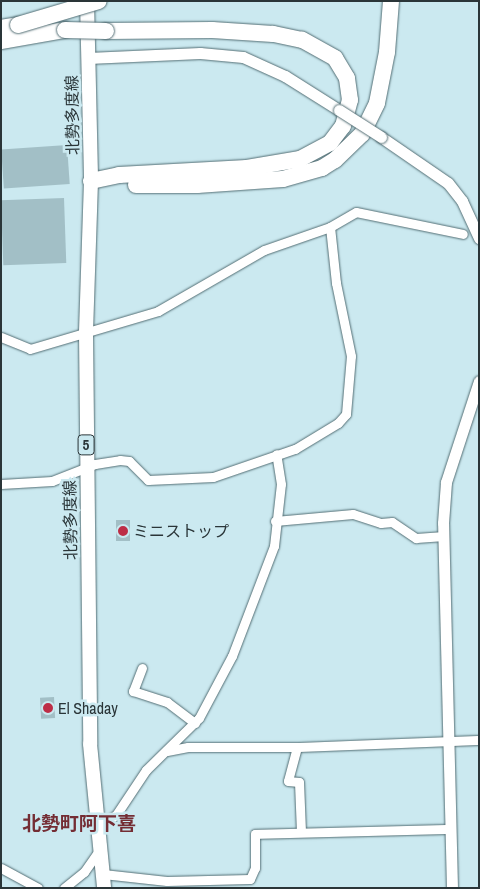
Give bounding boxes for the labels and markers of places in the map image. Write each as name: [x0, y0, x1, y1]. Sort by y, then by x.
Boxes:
place label: ミニストップ: [133, 521, 229, 541]
marker: ミニストップ: [117, 525, 129, 537]
place label: El Shaday: [58, 698, 118, 718]
marker: El Shaday: [42, 702, 54, 714]

